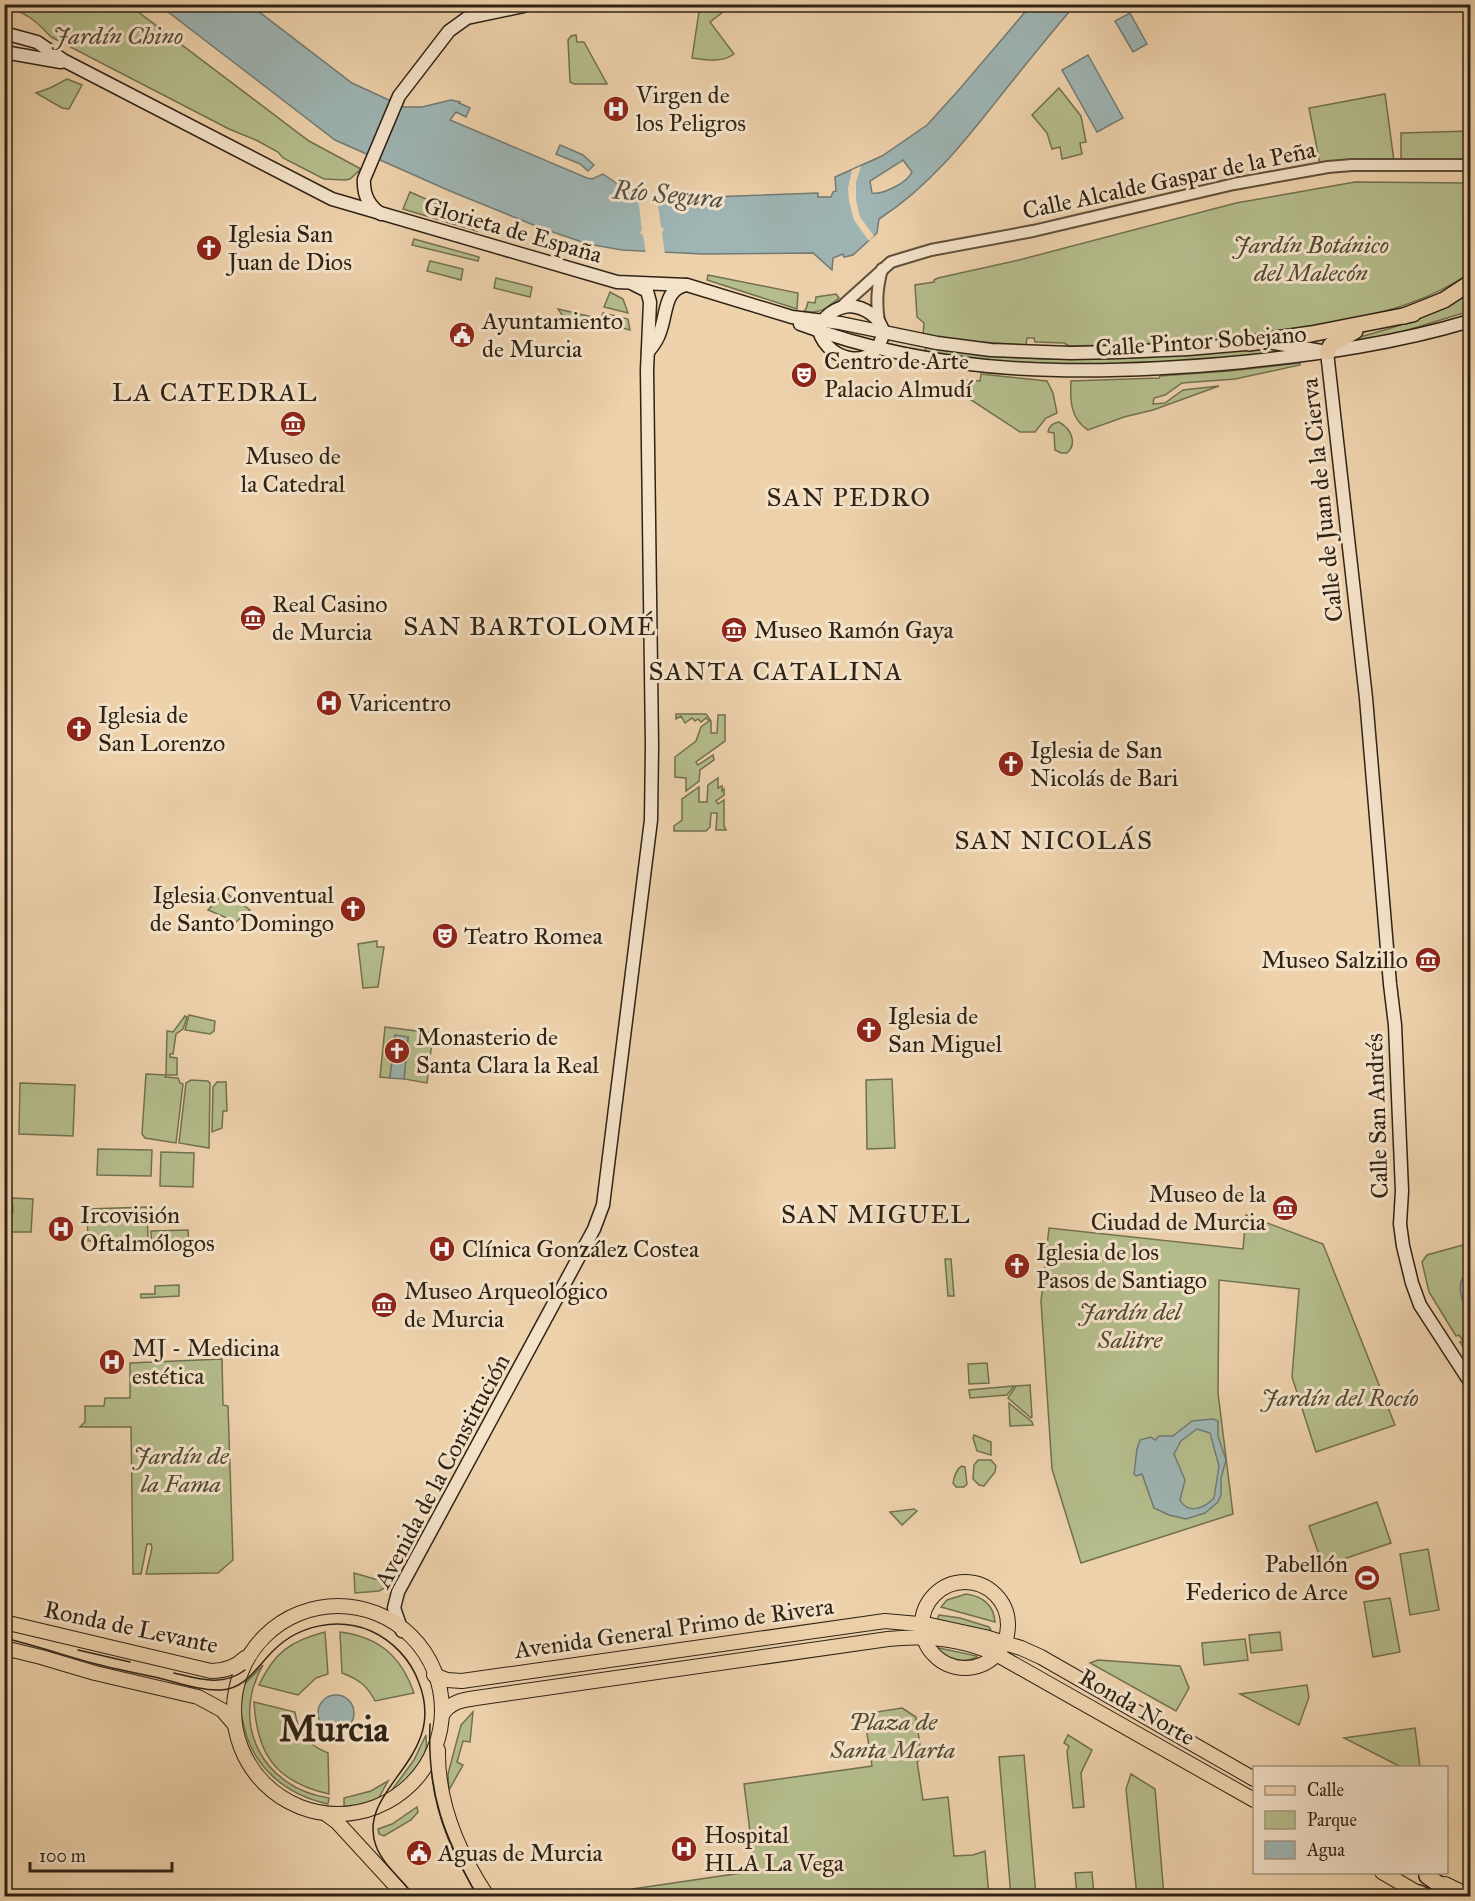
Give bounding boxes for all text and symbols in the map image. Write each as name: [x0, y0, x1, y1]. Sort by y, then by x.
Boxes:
park label: Jardín Chino: [51, 21, 183, 51]
place label: Virgen de los Peligros: [635, 80, 746, 138]
hospital icon: Virgen de los Peligros: [601, 94, 631, 124]
street label: Calle Alcalde Gaspar de la Peña: [1020, 134, 1319, 226]
water label: Río Segura: [611, 173, 724, 215]
street label: Glorieta de España: [421, 190, 606, 270]
place label: Iglesia San Juan de Dios: [225, 219, 352, 277]
park label: Jardín Botánico del Malecón: [1231, 230, 1389, 288]
church icon: Iglesia San Juan de Dios: [194, 233, 224, 263]
place label: Ayuntamiento de Murcia: [481, 306, 623, 364]
street label: Calle Pintor Sobejano: [1094, 319, 1308, 363]
public building icon: Ayuntamiento de Murcia: [447, 320, 477, 350]
place label: Centro de Arte Palacio Almudí: [824, 346, 974, 404]
theatre icon: Centro de Arte Palacio Almudí: [789, 360, 819, 390]
district label: LA CATEDRAL: [112, 376, 318, 408]
street label: Calle de Juan de la Cierva: [1294, 376, 1350, 623]
museum icon: Museo de la Catedral: [278, 409, 308, 439]
place label: Museo de la Catedral: [241, 441, 346, 499]
district label: SAN PEDRO: [767, 481, 931, 513]
place label: Real Casino de Murcia: [272, 589, 388, 647]
museum icon: Real Casino de Murcia: [238, 603, 268, 633]
district label: SAN BARTOLOMÉ: [403, 610, 657, 642]
museum icon: Museo Ramón Gaya: [719, 615, 749, 645]
place label: Museo Ramón Gaya: [754, 615, 955, 645]
district label: SANTA CATALINA: [648, 655, 904, 687]
hospital icon: Varicentro: [314, 688, 344, 718]
place label: Varicentro: [347, 688, 451, 718]
place label: Iglesia de San Lorenzo: [98, 700, 225, 758]
church icon: Iglesia de San Lorenzo: [64, 714, 94, 744]
place label: Iglesia de San Nicolás de Bari: [1030, 735, 1179, 793]
church icon: Iglesia de San Nicolás de Bari: [996, 749, 1026, 779]
district label: SAN NICOLÁS: [954, 824, 1154, 856]
place label: Iglesia Conventual de Santo Domingo: [150, 880, 335, 938]
church icon: Iglesia Conventual de Santo Domingo: [338, 894, 368, 924]
theatre icon: Teatro Romea: [430, 921, 460, 951]
place label: Teatro Romea: [464, 921, 603, 951]
place label: Museo Salzillo: [1261, 945, 1408, 975]
museum icon: Museo Salzillo: [1413, 945, 1443, 975]
place label: Iglesia de San Miguel: [888, 1001, 1003, 1059]
church icon: Iglesia de San Miguel: [854, 1015, 884, 1045]
place label: Monasterio de Santa Clara la Real: [416, 1022, 600, 1080]
street label: Calle San Andrés: [1359, 1033, 1395, 1199]
church icon: Monasterio de Santa Clara la Real: [382, 1036, 412, 1066]
place label: Museo de la Ciudad de Murcia: [1091, 1179, 1267, 1237]
museum icon: Museo de la Ciudad de Murcia: [1270, 1193, 1300, 1223]
district label: SAN MIGUEL: [781, 1198, 971, 1230]
place label: Ircovisión Oftalmólogos: [80, 1200, 215, 1258]
hospital icon: Ircovisión Oftalmólogos: [46, 1214, 76, 1244]
hospital icon: Clínica González Costea: [427, 1234, 457, 1264]
place label: Clínica González Costea: [462, 1234, 700, 1264]
place label: Iglesia de los Pasos de Santiago: [1036, 1237, 1207, 1295]
church icon: Iglesia de los Pasos de Santiago: [1002, 1251, 1032, 1281]
place label: Museo Arqueológico de Murcia: [404, 1276, 608, 1334]
museum icon: Museo Arqueológico de Murcia: [369, 1290, 399, 1320]
park label: Jardín del Salitre: [1077, 1297, 1184, 1355]
place label: MJ - Medicina estética: [132, 1333, 280, 1391]
hospital icon: MJ - Medicina estética: [97, 1347, 127, 1377]
street label: Avenida de la Constitución: [367, 1349, 516, 1594]
park label: Jardín del Rocío: [1259, 1383, 1419, 1413]
park label: Jardín de la Fama: [131, 1441, 230, 1499]
place label: Pabellón Federico de Arce: [1185, 1549, 1348, 1607]
sports icon: Pabellón Federico de Arce: [1352, 1563, 1382, 1593]
street label: Avenida General Primo de Rivera: [511, 1591, 836, 1665]
street label: Ronda de Levante: [41, 1594, 221, 1660]
street label: Ronda Norte: [1074, 1662, 1200, 1752]
district label: Murcia: [279, 1707, 390, 1751]
park label: Plaza de Santa Marta: [830, 1707, 955, 1765]
legend: [1253, 1766, 1448, 1874]
text: Calle: [1307, 1779, 1344, 1801]
text: Parque: [1307, 1809, 1357, 1832]
place label: Hospital HLA La Vega: [704, 1820, 845, 1878]
hospital icon: Hospital HLA La Vega: [669, 1834, 699, 1864]
scale bar: [30, 1835, 172, 1873]
public building icon: Aguas de Murcia: [404, 1838, 434, 1868]
place label: Aguas de Murcia: [437, 1838, 604, 1868]
text: Agua: [1306, 1839, 1345, 1862]
text: 100 m: [39, 1845, 86, 1867]

